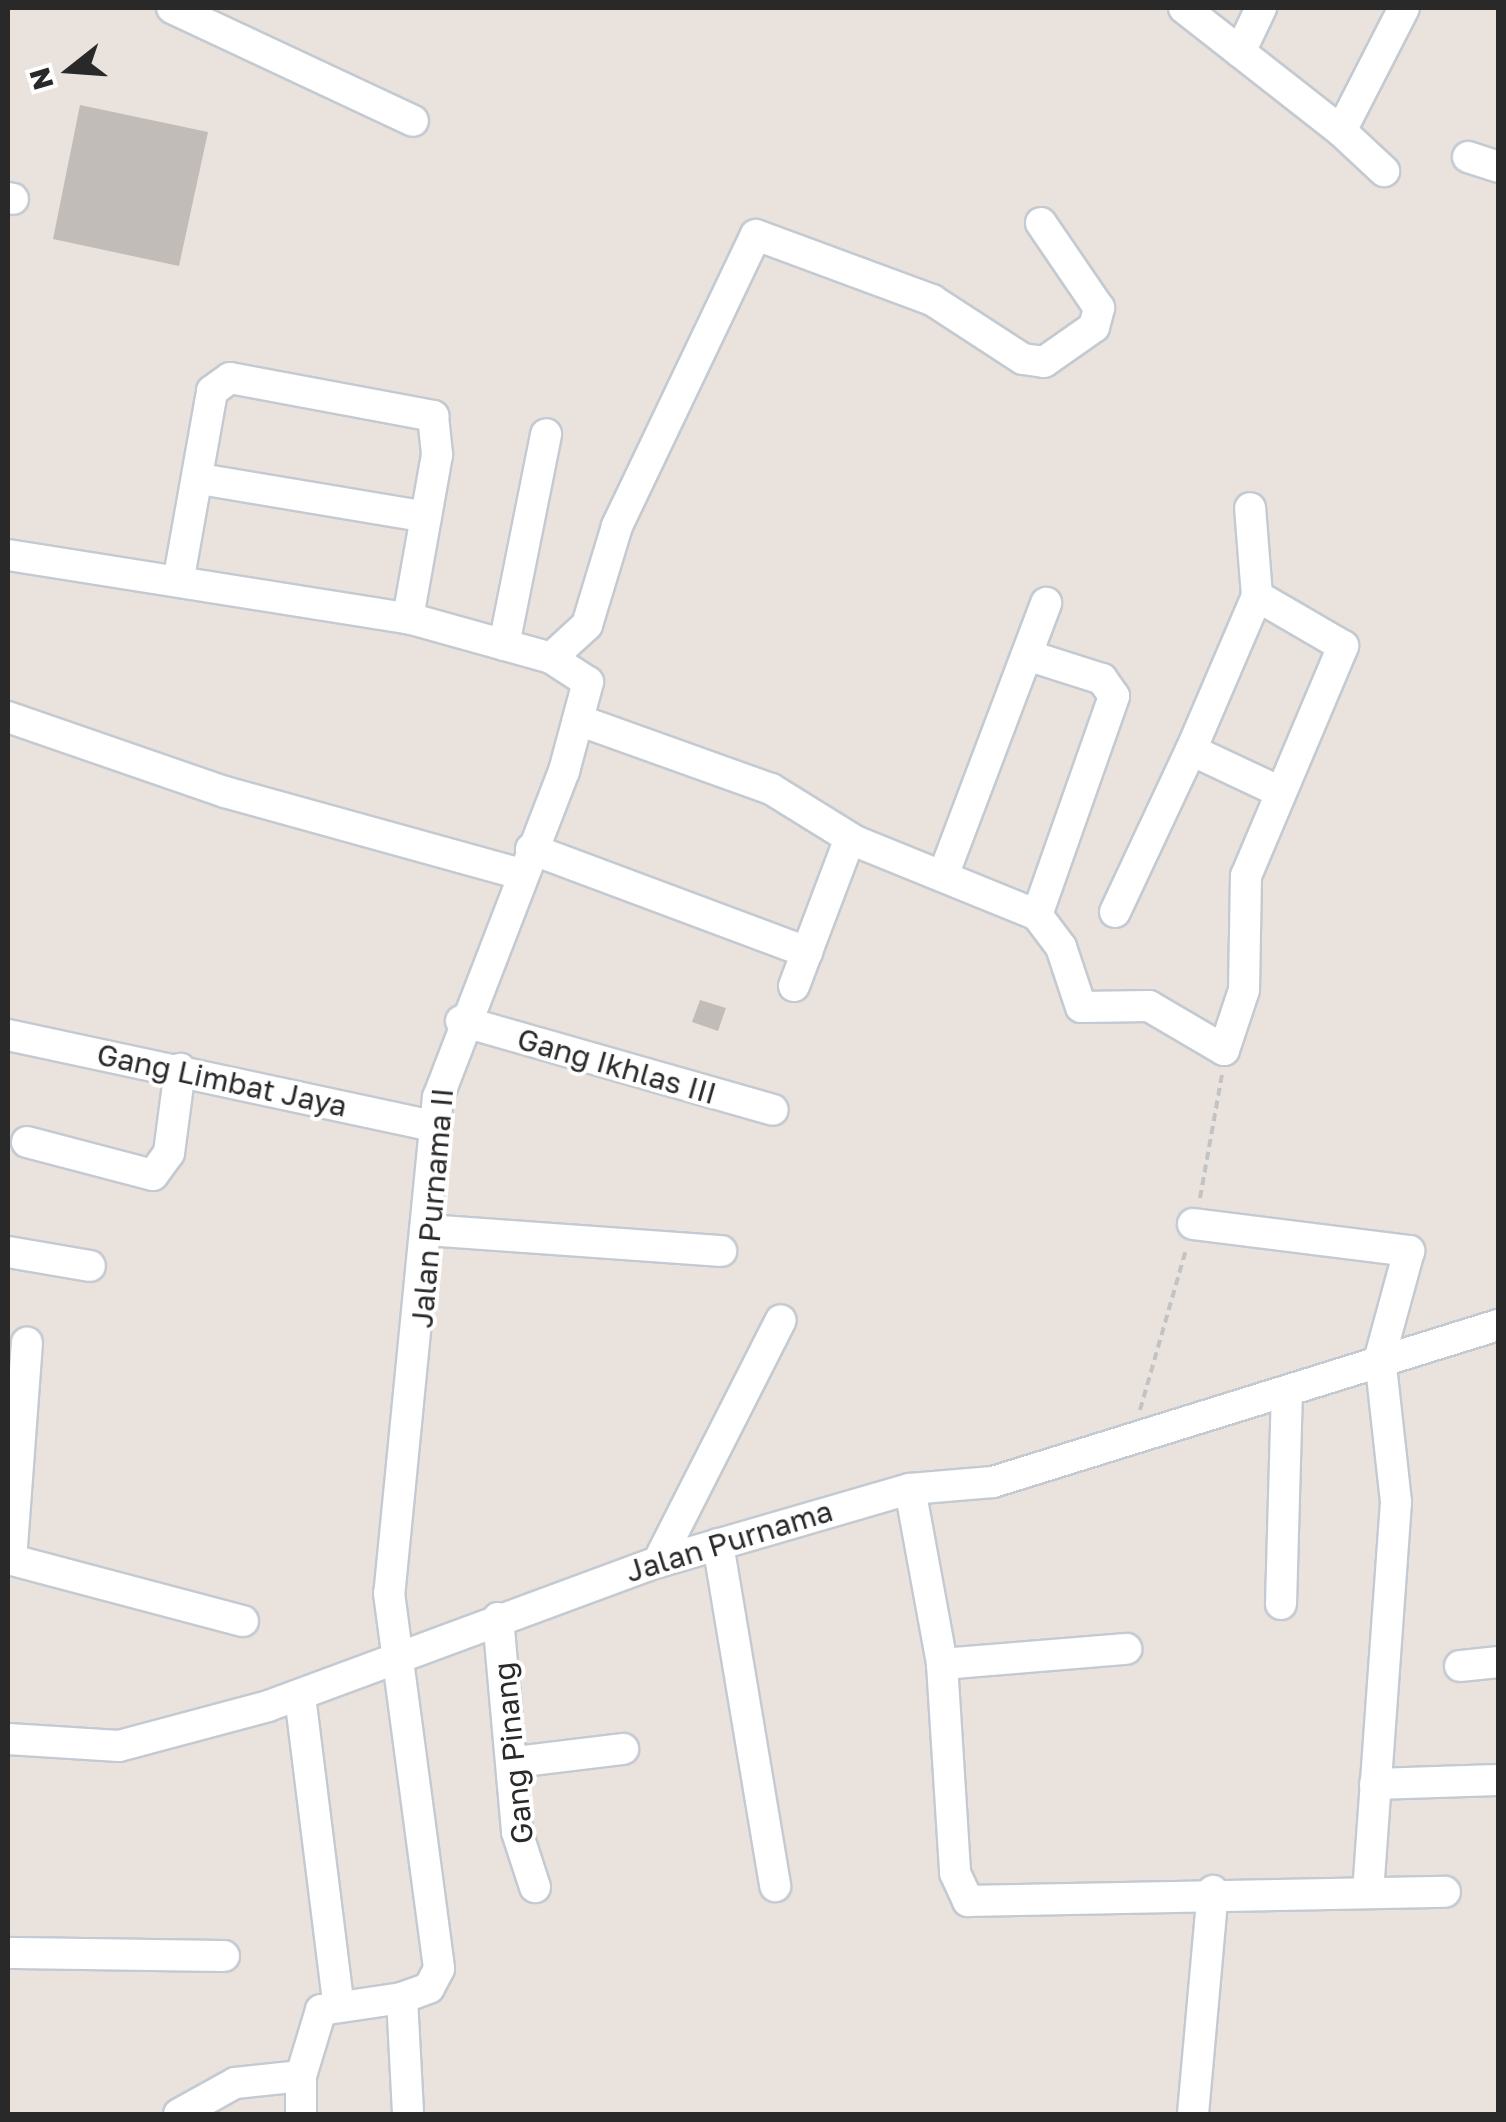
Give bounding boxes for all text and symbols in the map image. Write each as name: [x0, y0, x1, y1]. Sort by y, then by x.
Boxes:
north arrow: [20, 20, 120, 120]
text: N: [22, 64, 60, 94]
street label: Gang Ikhlas III: [513, 1020, 721, 1112]
street label: Gang Limbat Jaya: [94, 1036, 350, 1124]
street label: Jalan Purnama II: [404, 1086, 460, 1330]
street label: Jalan Purnama: [621, 1492, 837, 1590]
street label: Gang Pinang: [486, 1660, 540, 1846]

